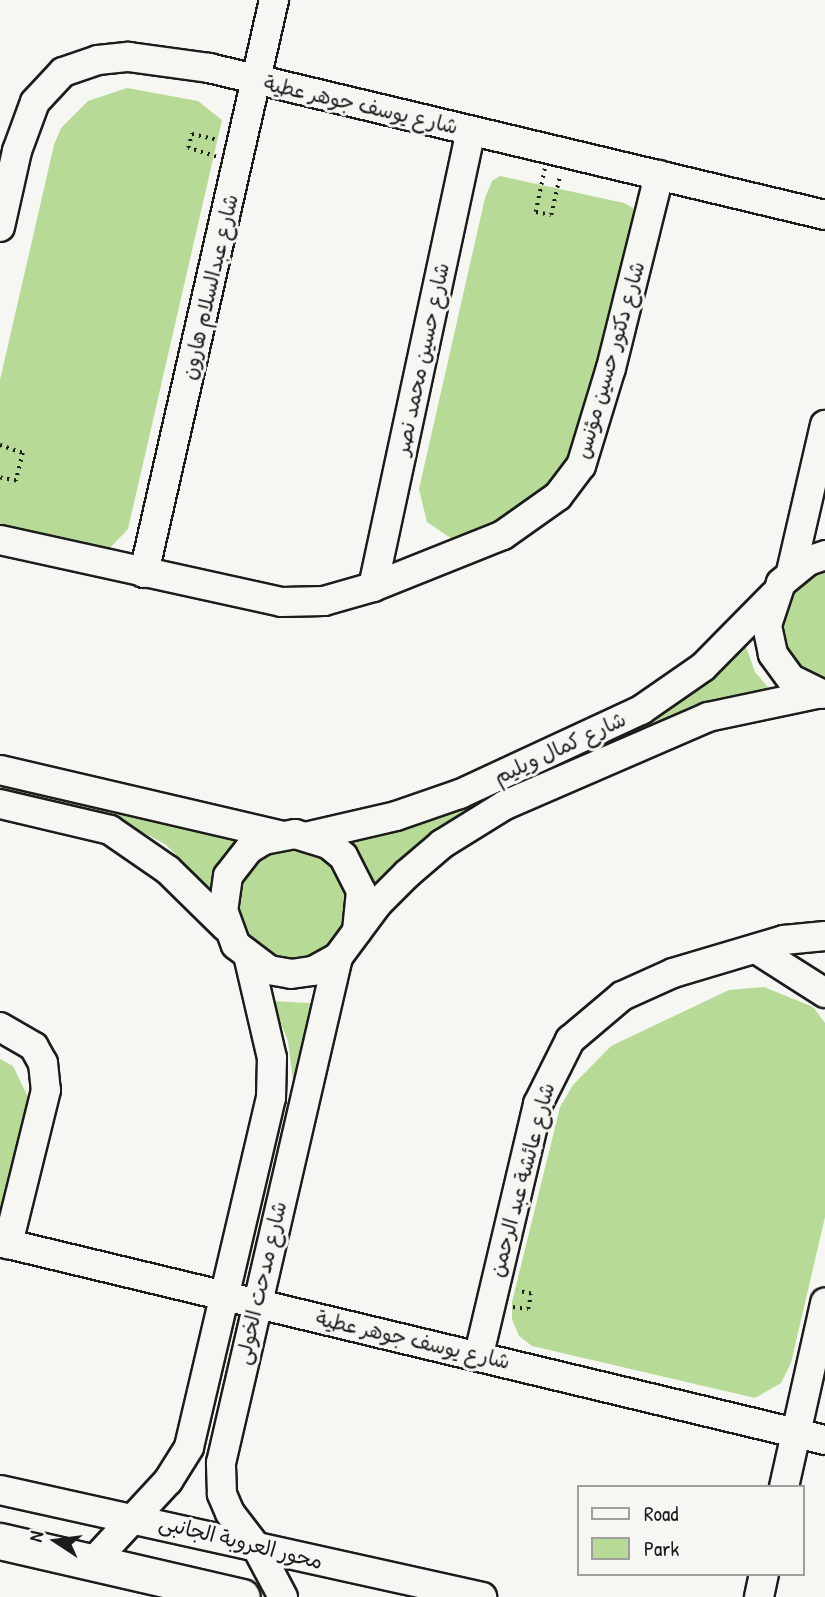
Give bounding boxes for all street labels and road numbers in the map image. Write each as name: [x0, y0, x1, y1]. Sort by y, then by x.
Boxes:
street label: شارع يوسف جوهر عطية: [261, 70, 461, 140]
street label: شارع عبدالسلام هارون: [176, 192, 244, 382]
street label: شارع دكتور حسين مؤنس: [570, 258, 650, 462]
street label: شارع حسين محمد نصر: [389, 261, 455, 457]
street label: شارع كمال ويليم: [490, 706, 630, 790]
street label: شارع عائشة عبد الرحمن: [484, 1080, 560, 1280]
street label: شارع مدحت الخولى: [230, 1199, 292, 1367]
street label: شارع يوسف جوهر عطية: [313, 1305, 513, 1375]
street label: محور العروبة الجانبى: [156, 1509, 326, 1575]

